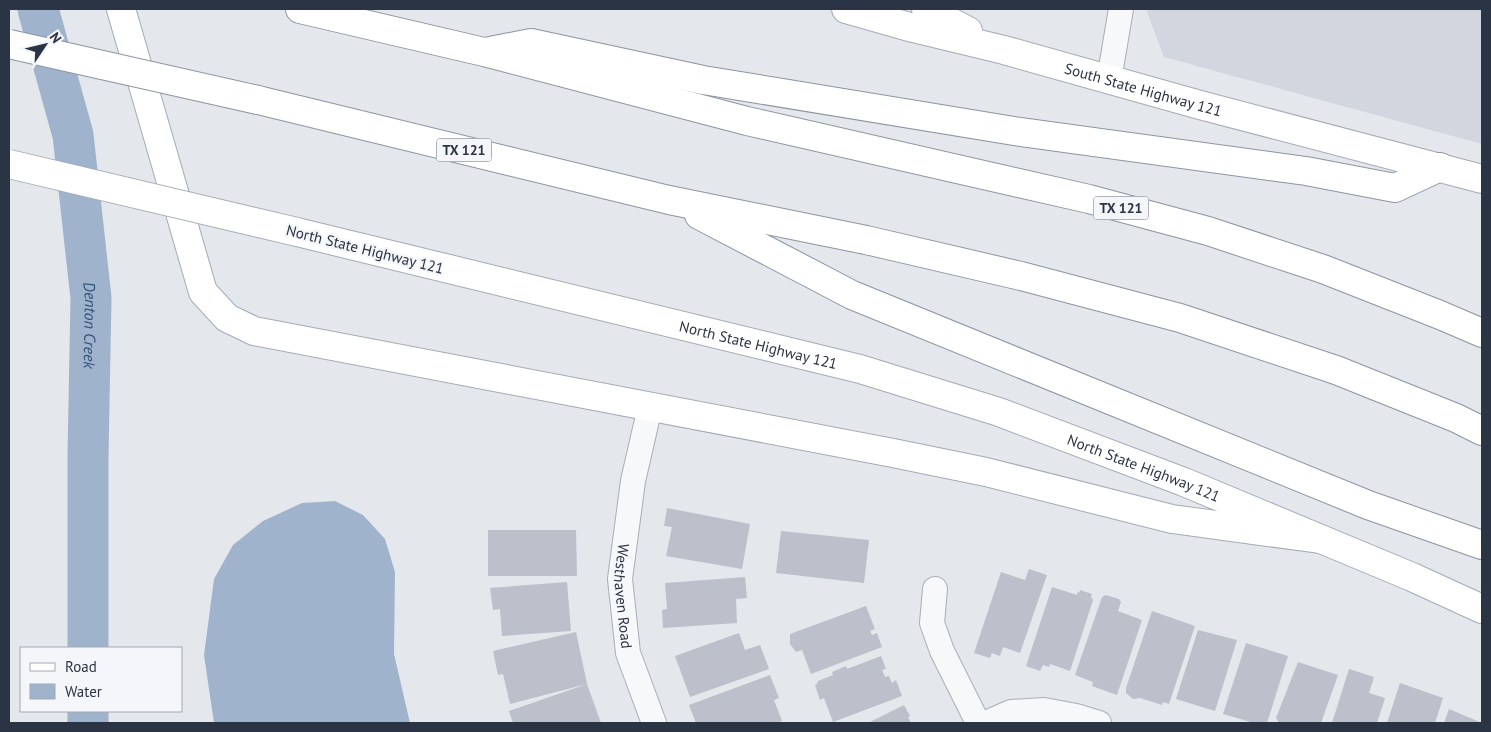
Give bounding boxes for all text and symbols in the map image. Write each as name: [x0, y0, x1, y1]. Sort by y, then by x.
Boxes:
north arrow: [20, 20, 70, 70]
text: N: [46, 29, 66, 46]
street label: South State Highway 121: [1063, 58, 1224, 120]
road number: TX 121: [436, 138, 492, 162]
road number: TX 121: [1094, 197, 1148, 220]
street label: North State Highway 121: [284, 220, 446, 278]
water label: Denton Creek: [79, 281, 101, 370]
street label: North State Highway 121: [678, 316, 840, 373]
street label: North State Highway 121: [1065, 429, 1223, 505]
street label: Westhaven Road: [610, 543, 637, 649]
legend: [20, 647, 182, 712]
text: Road: [65, 657, 97, 676]
text: Water: [65, 682, 102, 701]

